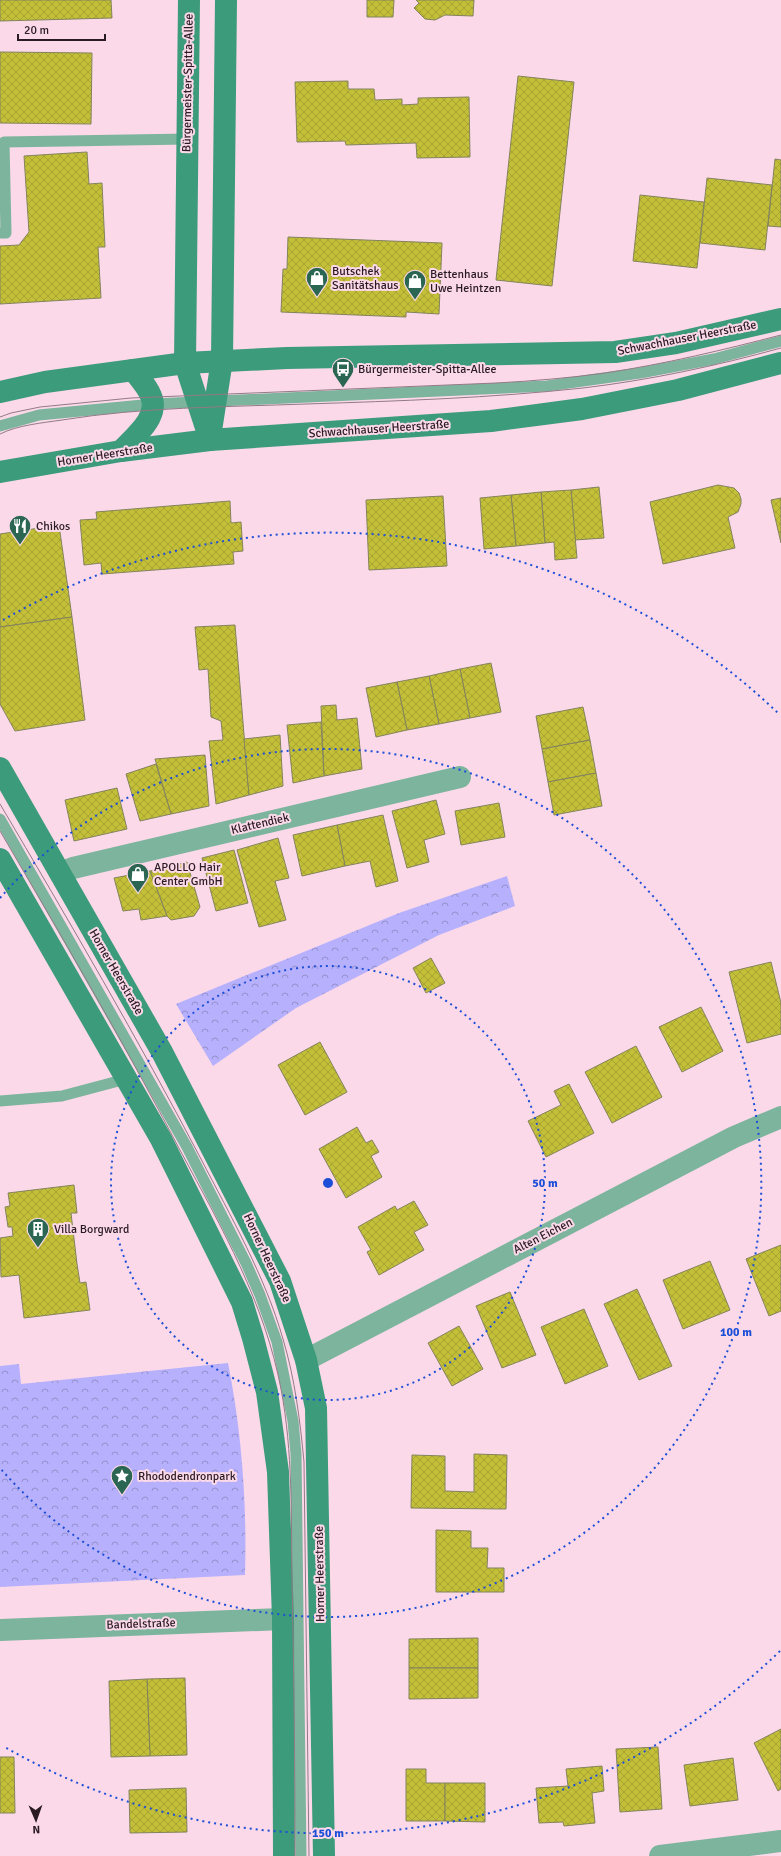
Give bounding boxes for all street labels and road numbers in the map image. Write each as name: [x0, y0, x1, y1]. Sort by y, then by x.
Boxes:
street label: Bürgermeister-Spitta-Allee: [179, 14, 197, 152]
street label: Schwachhauser Heerstraße: [616, 317, 758, 359]
street label: Schwachhauser Heerstraße: [308, 417, 450, 441]
street label: Horner Heerstraße: [56, 440, 154, 470]
street label: Klattendiek: [230, 810, 290, 838]
street label: Horner Heerstraße: [85, 927, 147, 1017]
street label: Horner Heerstraße: [240, 1211, 294, 1305]
street label: Alten Eichen: [511, 1215, 575, 1257]
street label: Horner Heerstraße: [312, 1526, 328, 1622]
street label: Bandelstraße: [106, 1615, 176, 1633]

